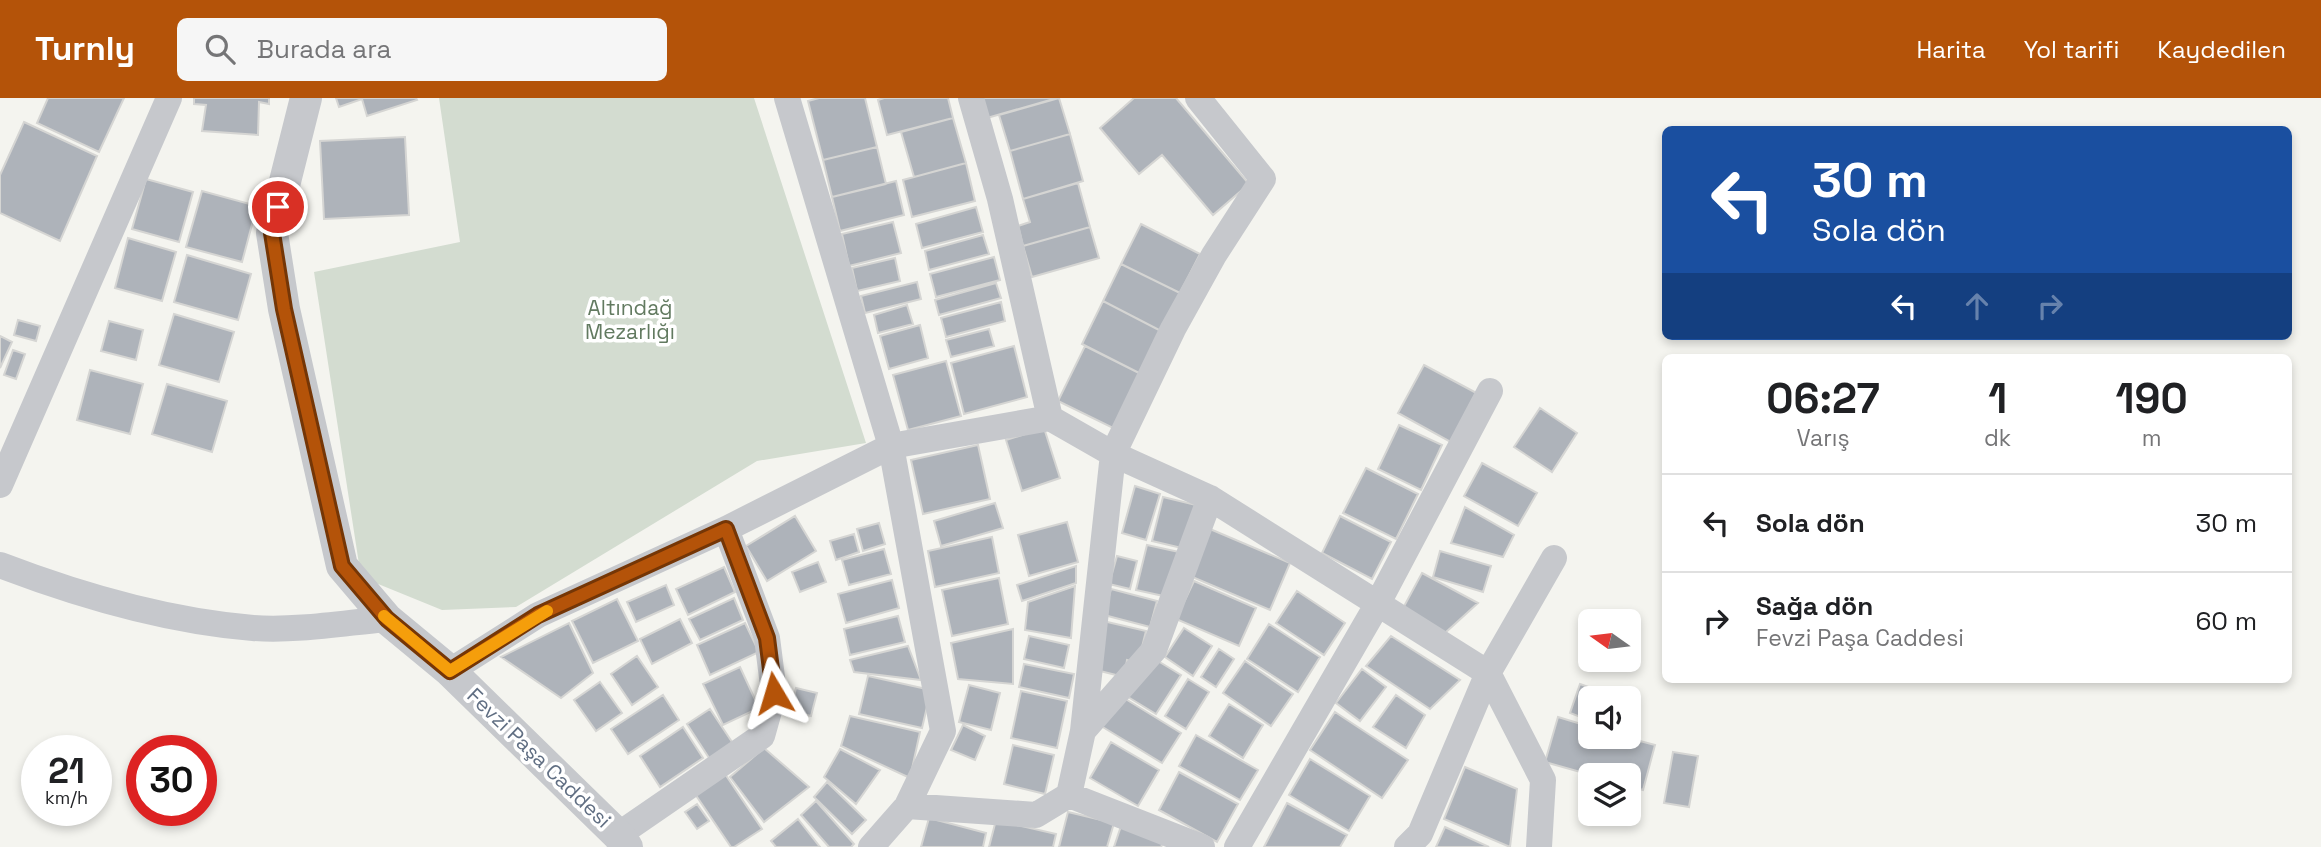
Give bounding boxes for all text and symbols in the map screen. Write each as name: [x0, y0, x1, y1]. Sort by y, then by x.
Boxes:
search box: [177, 18, 667, 81]
text: Turnly: [35, 28, 135, 70]
icon: search: [201, 30, 239, 68]
text: Burada ara: [257, 32, 392, 66]
text: Harita: [1916, 34, 1986, 65]
text: Yol tarifi: [2024, 34, 2119, 65]
text: Kaydedilen: [2157, 34, 2286, 65]
text: 30 m: [1812, 149, 1928, 211]
icon: left: [1697, 154, 1788, 245]
pin: [248, 177, 308, 237]
icon: arrive: [259, 188, 297, 226]
text: Sola dön: [1812, 210, 1946, 250]
icon: left: [1885, 287, 1923, 325]
icon: ahead: [1958, 287, 1996, 325]
icon: right: [2031, 287, 2069, 325]
park label: Altındağ Mezarlığı: [585, 294, 675, 345]
text: 06:27: [1766, 372, 1880, 425]
text: 1: [1988, 372, 2007, 425]
text: 190: [2116, 372, 2188, 425]
text: Varış: [1796, 423, 1850, 453]
text: dk: [1984, 423, 2011, 453]
text: m: [2142, 423, 2161, 453]
icon: left: [1697, 504, 1735, 542]
text: Sola dön: [1756, 506, 1865, 540]
text: 30 m: [2196, 506, 2257, 540]
text: Sağa dön: [1756, 589, 1873, 623]
icon: right: [1697, 602, 1735, 640]
text: 60 m: [2195, 604, 2257, 638]
north arrow: [1578, 609, 1642, 672]
map controls: [1578, 609, 1641, 826]
text: Fevzi Paşa Caddesi: [1756, 623, 1964, 653]
position arrow: [737, 656, 811, 730]
street label: Fevzi Paşa Caddesi: [462, 682, 617, 833]
button: sound: [1578, 686, 1641, 749]
speed limit sign: 30: [126, 735, 217, 826]
text: 21: [48, 749, 85, 793]
button: layers: [1578, 763, 1641, 826]
text: km/h: [45, 786, 88, 809]

